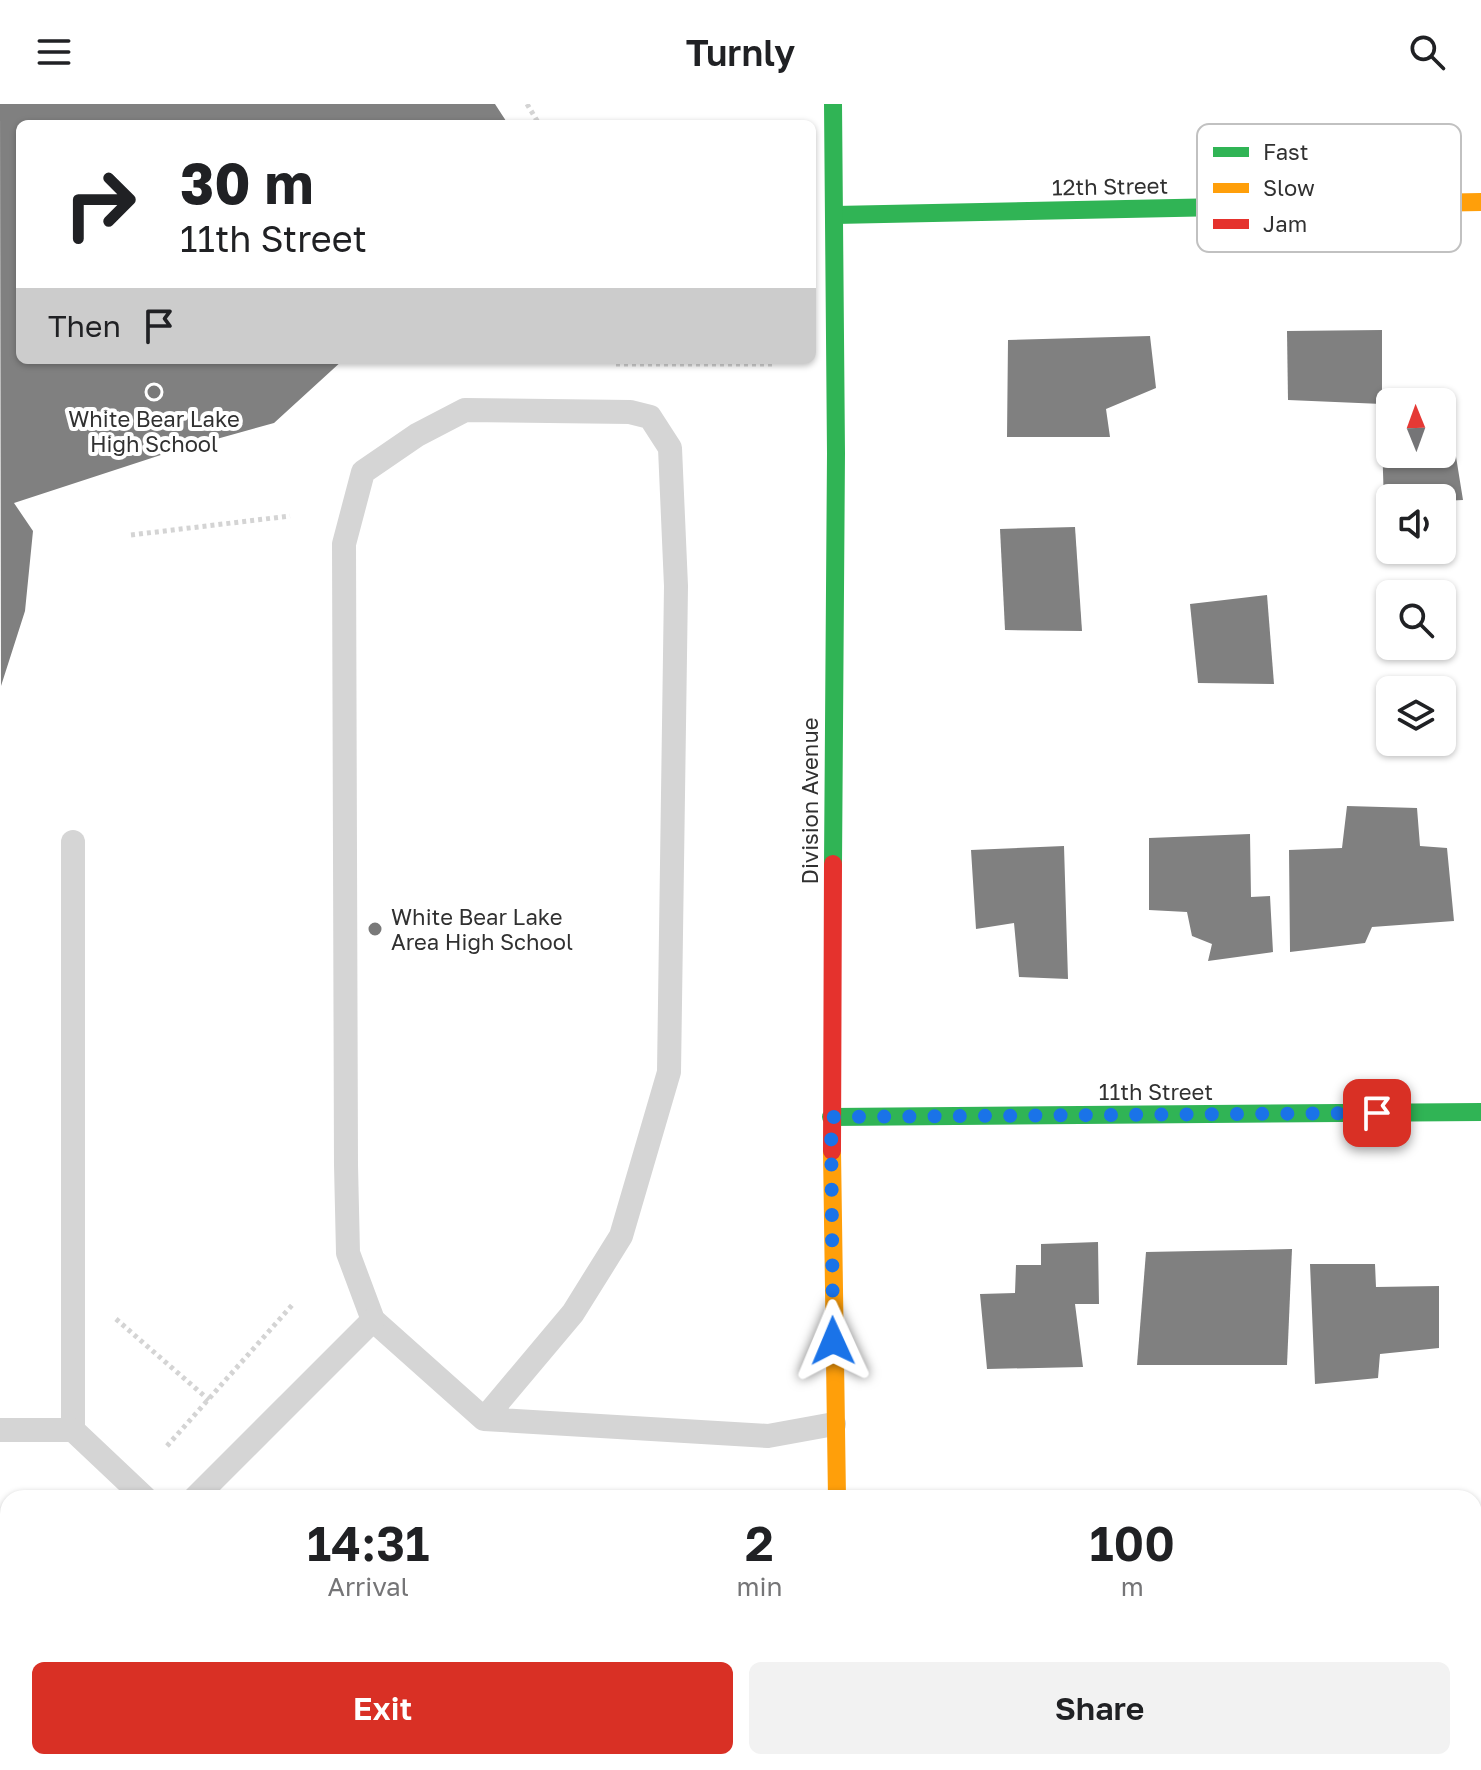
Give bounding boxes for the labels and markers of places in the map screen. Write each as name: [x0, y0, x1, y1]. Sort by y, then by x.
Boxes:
marker: White Bear Lake High School: [145, 383, 163, 401]
place label: White Bear Lake High School: [68, 405, 240, 457]
place label: White Bear Lake Area High School: [391, 903, 573, 955]
marker: White Bear Lake Area High School: [366, 920, 384, 938]
pin: [1343, 1079, 1411, 1147]

